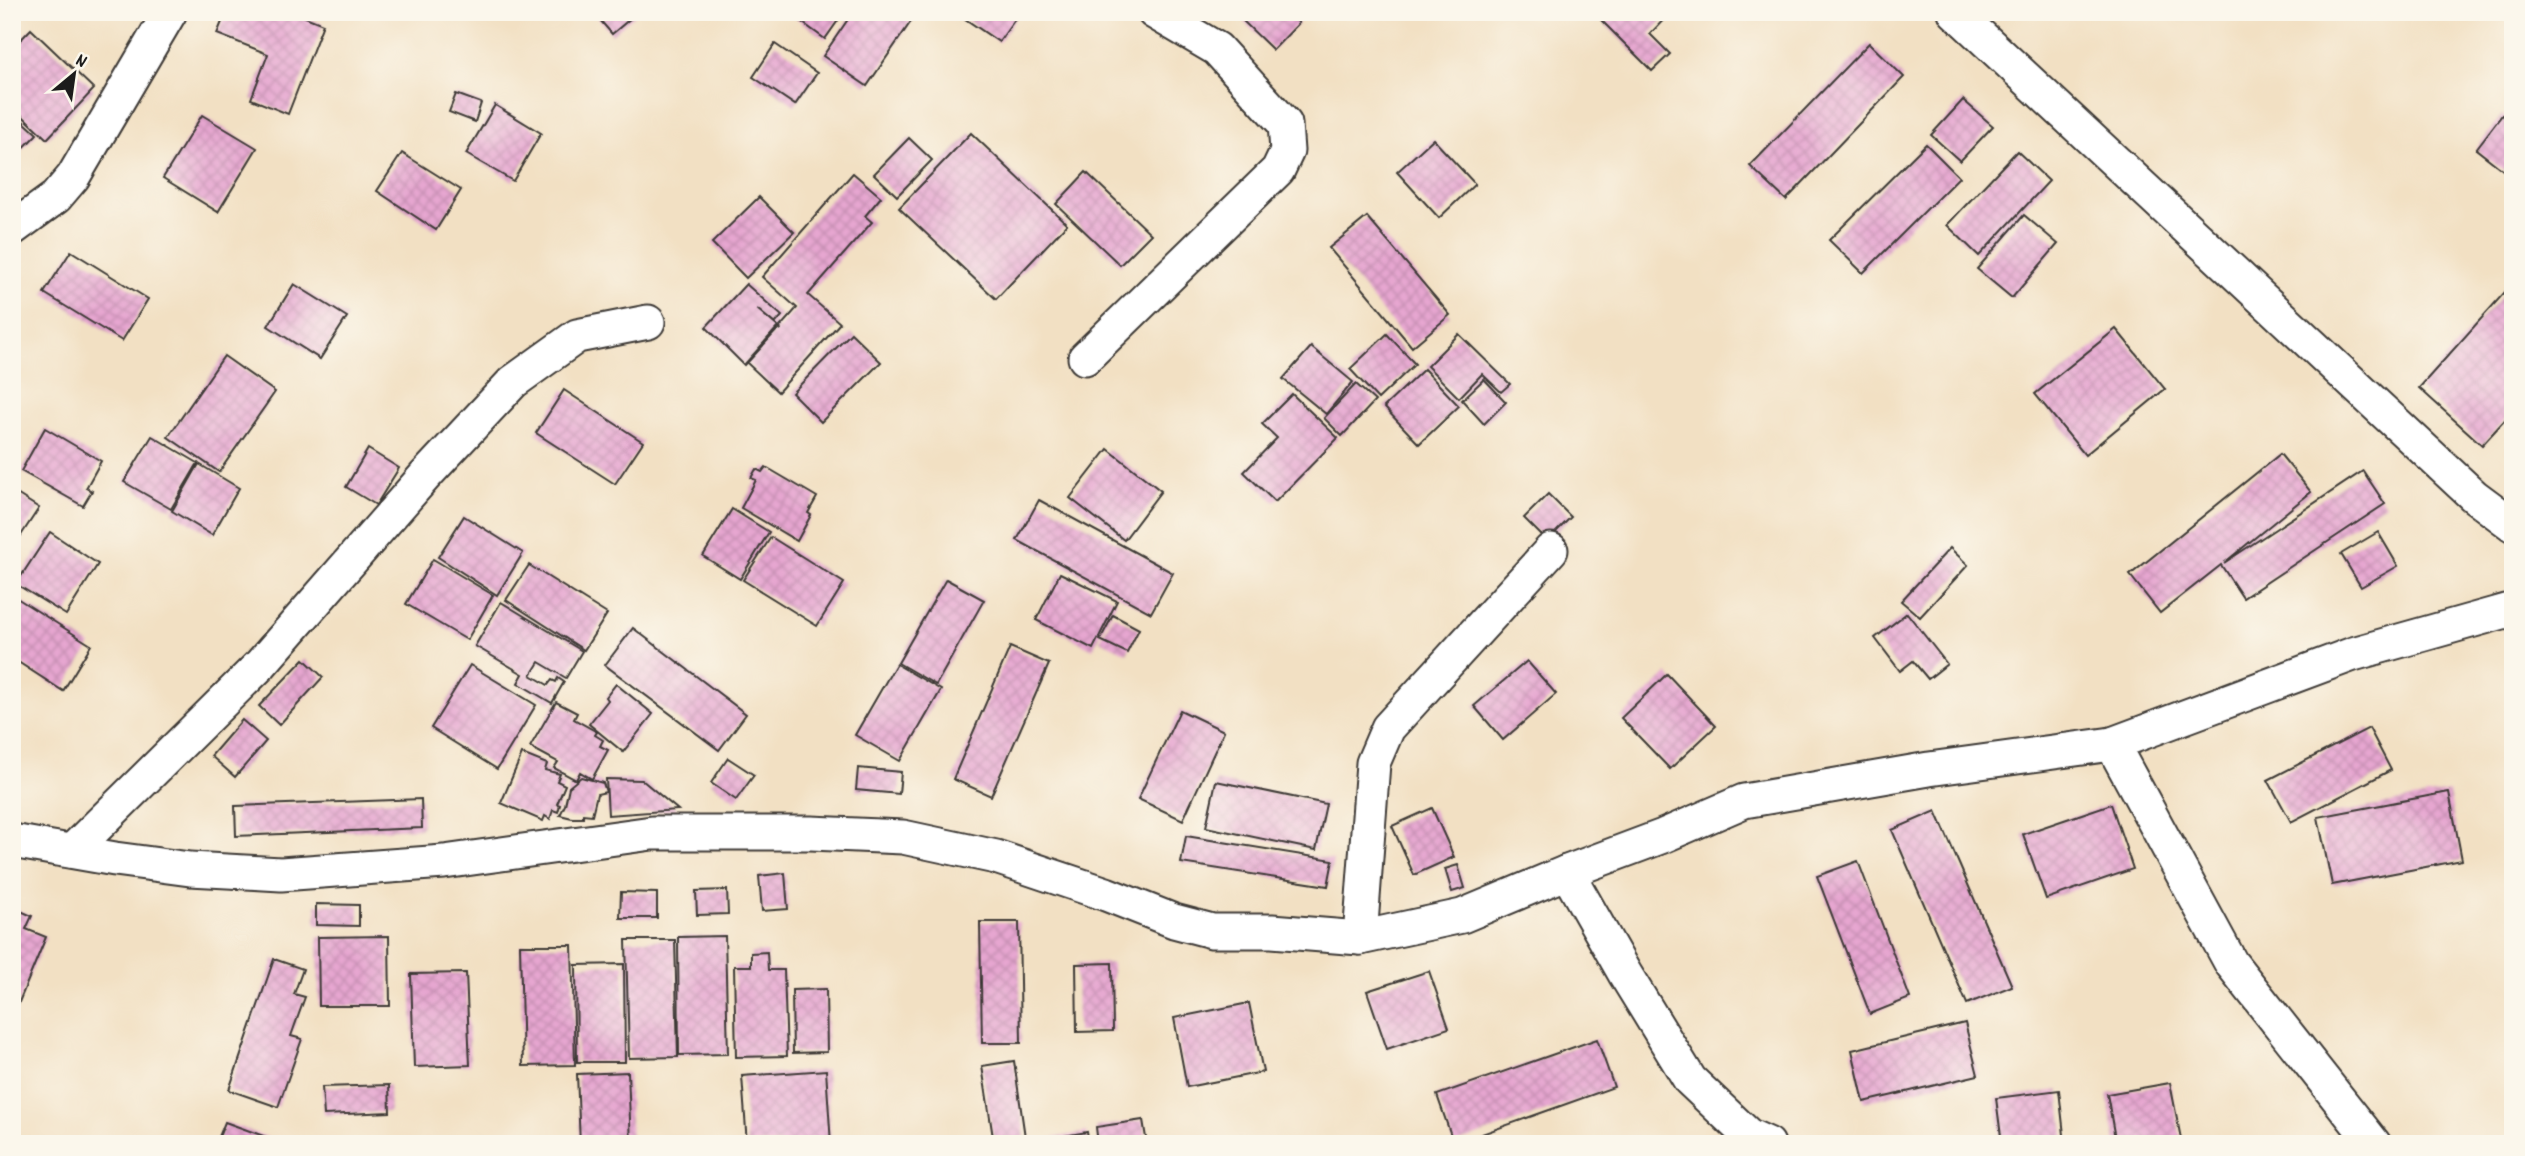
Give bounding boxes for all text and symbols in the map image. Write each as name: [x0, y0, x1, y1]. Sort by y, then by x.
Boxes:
north arrow: [38, 38, 108, 108]
text: N: [70, 48, 91, 76]

